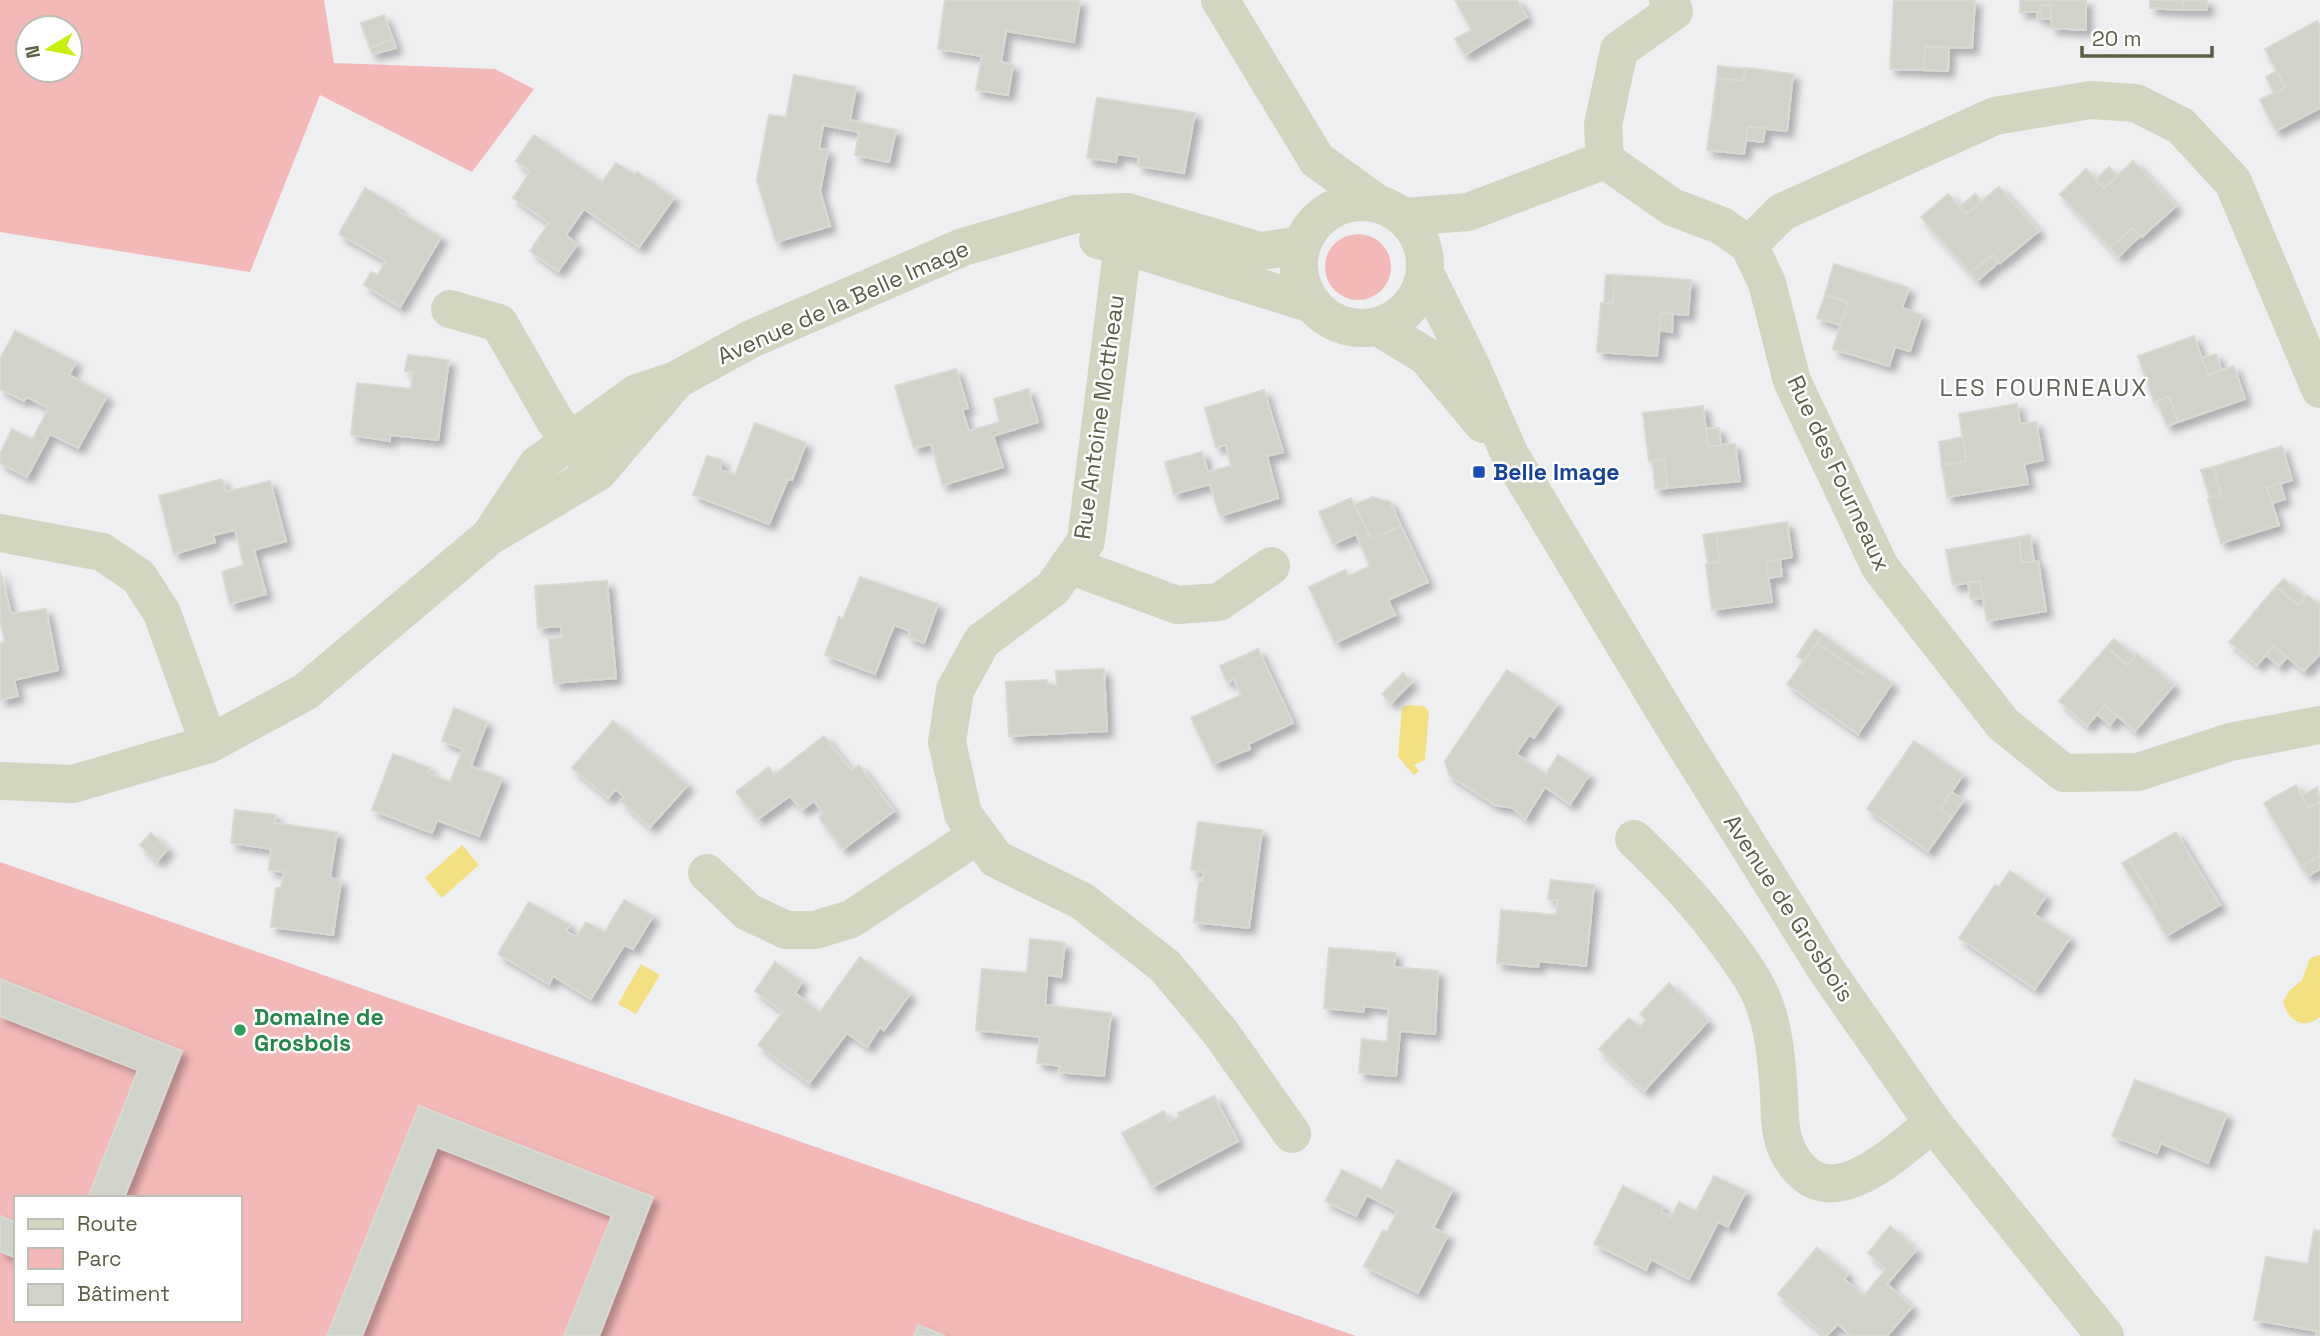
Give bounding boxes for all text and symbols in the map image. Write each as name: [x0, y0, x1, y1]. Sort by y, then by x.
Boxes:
north arrow: [14, 14, 84, 84]
scale bar: [2082, 14, 2212, 58]
text: 20 m: [2092, 25, 2142, 52]
text: N: [19, 43, 46, 60]
street label: Avenue de la Belle Image: [712, 233, 974, 371]
street label: Rue Antoine Mottheau: [1067, 293, 1131, 541]
street label: Rue des Fourneaux: [1781, 371, 1897, 575]
district label: LES FOURNEAUX: [1939, 372, 2149, 403]
place label: Belle Image: [1493, 457, 1620, 487]
marker: Belle Image: [1471, 464, 1487, 480]
street label: Avenue de Grosbois: [1717, 808, 1861, 1008]
place label: Domaine de Grosbois: [254, 1002, 384, 1058]
marker: Domaine de Grosbois: [232, 1022, 248, 1038]
legend: [14, 1196, 242, 1322]
text: Route: [77, 1210, 138, 1237]
text: Parc: [77, 1245, 122, 1272]
text: Bâtiment: [77, 1280, 170, 1307]

